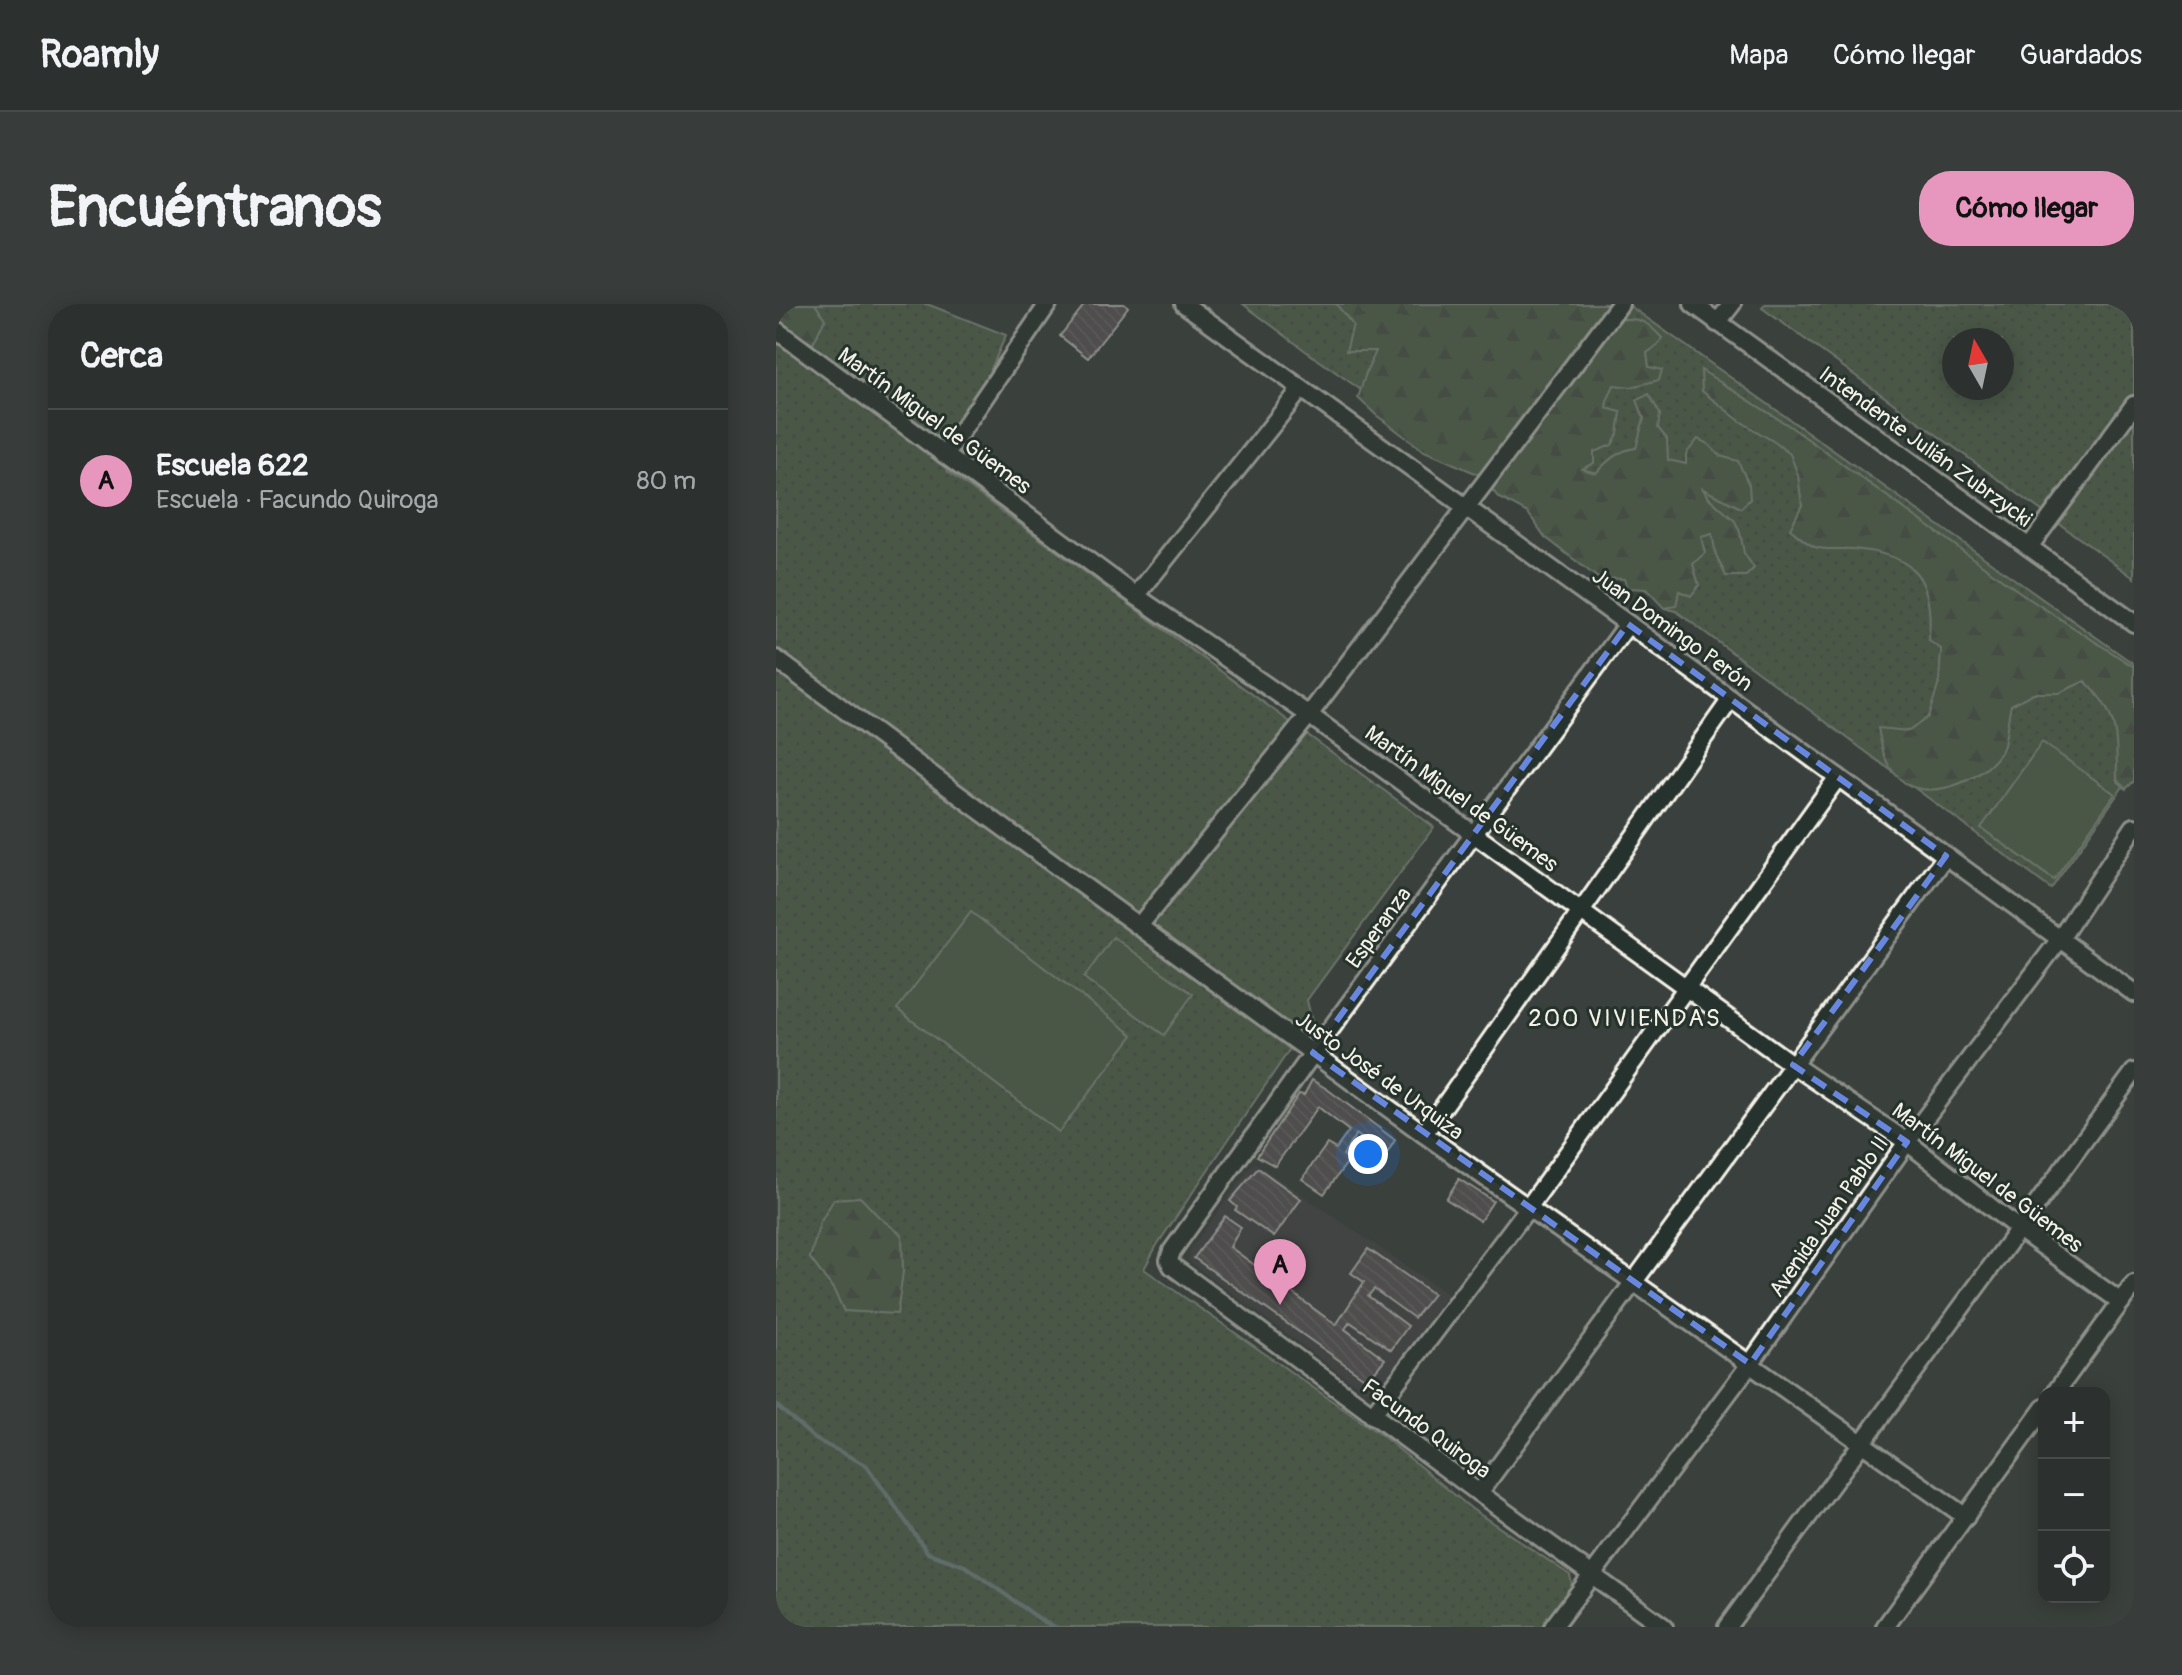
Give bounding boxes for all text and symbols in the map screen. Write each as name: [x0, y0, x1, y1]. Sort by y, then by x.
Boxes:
text: Roamly: [40, 31, 159, 79]
text: Mapa: [1729, 38, 1789, 73]
text: Cómo llegar: [1833, 38, 1975, 73]
text: Guardados: [2019, 38, 2142, 73]
button: Cómo llegar: [1919, 171, 2134, 246]
text: Encuéntranos: [48, 174, 381, 243]
north arrow: [1942, 328, 2014, 400]
text: Cerca: [80, 335, 163, 378]
street label: Martín Miguel de Güemes: [832, 341, 1037, 501]
street label: Intendente Julián Zubrzycki: [1813, 360, 2037, 534]
text: Escuela 622: [156, 447, 309, 484]
text: A: [98, 465, 114, 497]
text: 80 m: [636, 465, 696, 497]
text: Escuela · Facundo Quiroga: [156, 484, 439, 516]
street label: Juan Domingo Perón: [1587, 562, 1758, 698]
street label: Martín Miguel de Güemes: [1359, 719, 1564, 879]
street label: Esperanza: [1340, 881, 1418, 974]
district label: 200 VIVIENDAS: [1528, 1004, 1722, 1033]
street label: Justo José de Urquiza: [1290, 1005, 1469, 1146]
street label: Martín Miguel de Güemes: [1886, 1097, 2089, 1259]
street label: Avenida Juan Pablo II: [1763, 1131, 1895, 1303]
your location: [1348, 1134, 1388, 1174]
pin: A: [1254, 1239, 1306, 1305]
street label: Facundo Quiroga: [1356, 1373, 1496, 1485]
map controls: [2038, 1387, 2110, 1603]
button: +: [2038, 1387, 2110, 1459]
button: −: [2038, 1459, 2110, 1531]
button: locate: [2038, 1531, 2110, 1603]

